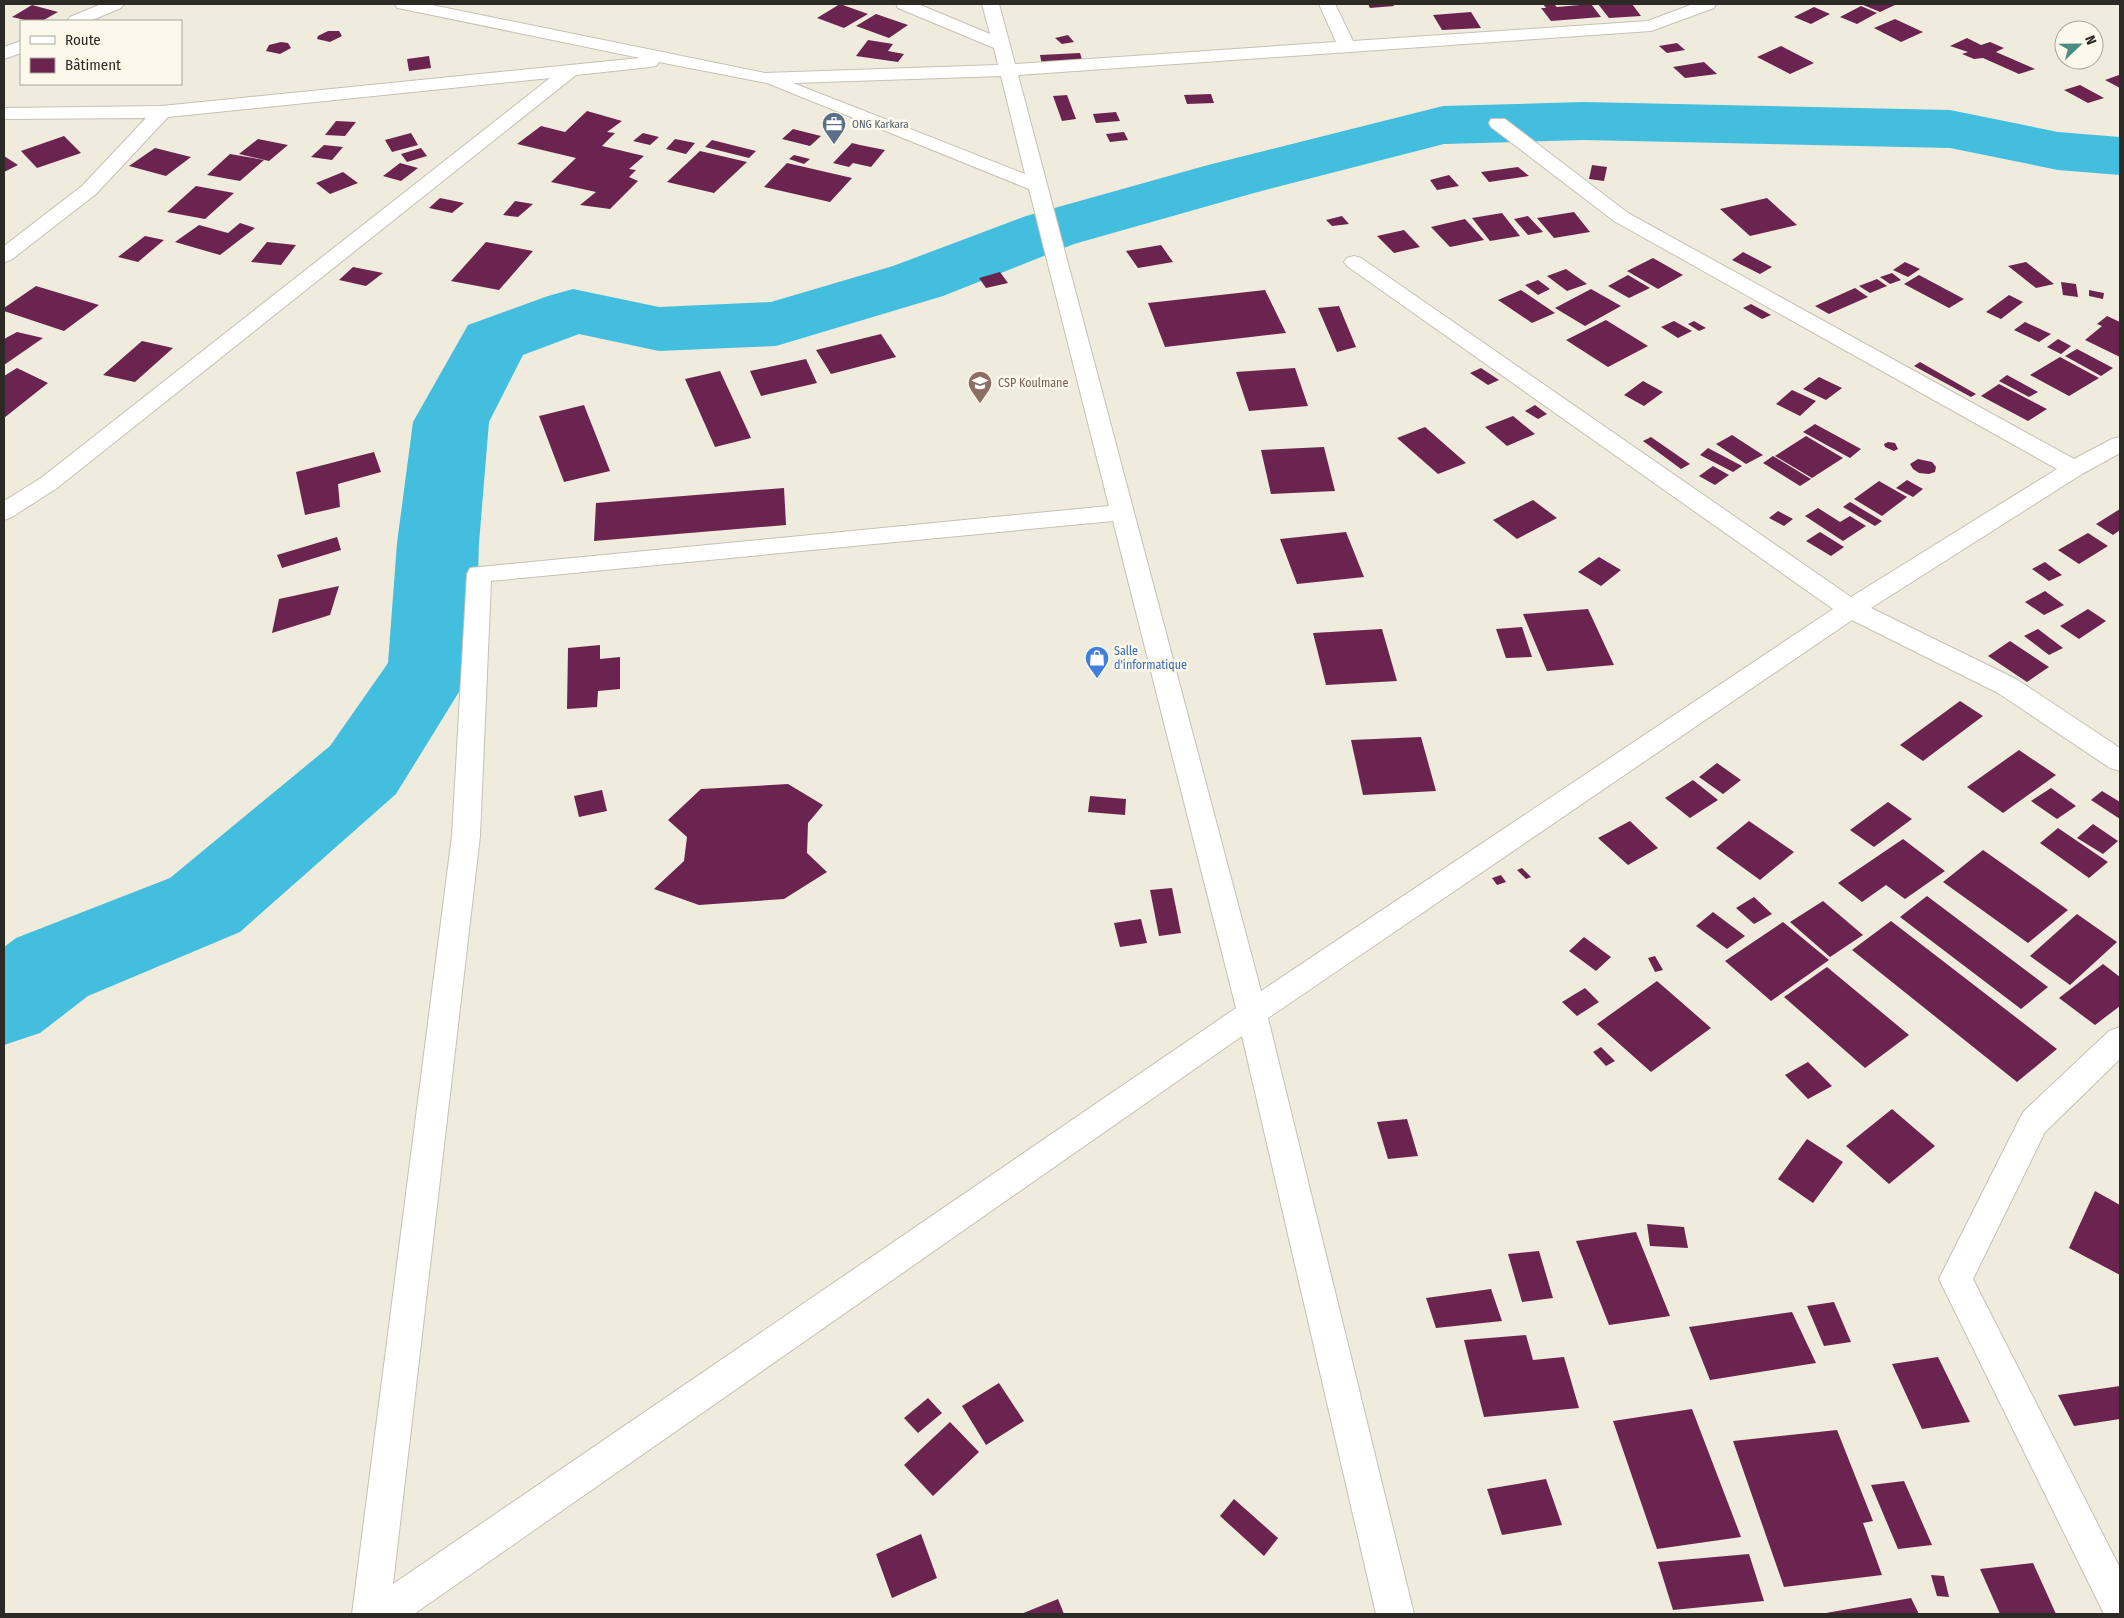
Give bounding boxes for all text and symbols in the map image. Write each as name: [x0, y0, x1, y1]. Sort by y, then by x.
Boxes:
legend: [20, 20, 182, 85]
north arrow: [2054, 20, 2104, 70]
text: Route: [65, 31, 101, 49]
text: N: [2081, 33, 2100, 47]
text: Bâtiment: [65, 56, 121, 74]
office icon: ONG Karkara: [821, 111, 847, 145]
place label: ONG Karkara: [852, 118, 909, 131]
school or university icon: CSP Koulmane: [967, 370, 993, 404]
place label: CSP Koulmane: [998, 376, 1068, 390]
place label: Salle d'informatique: [1114, 644, 1187, 672]
shop icon: Salle d'informatique: [1084, 645, 1110, 679]

